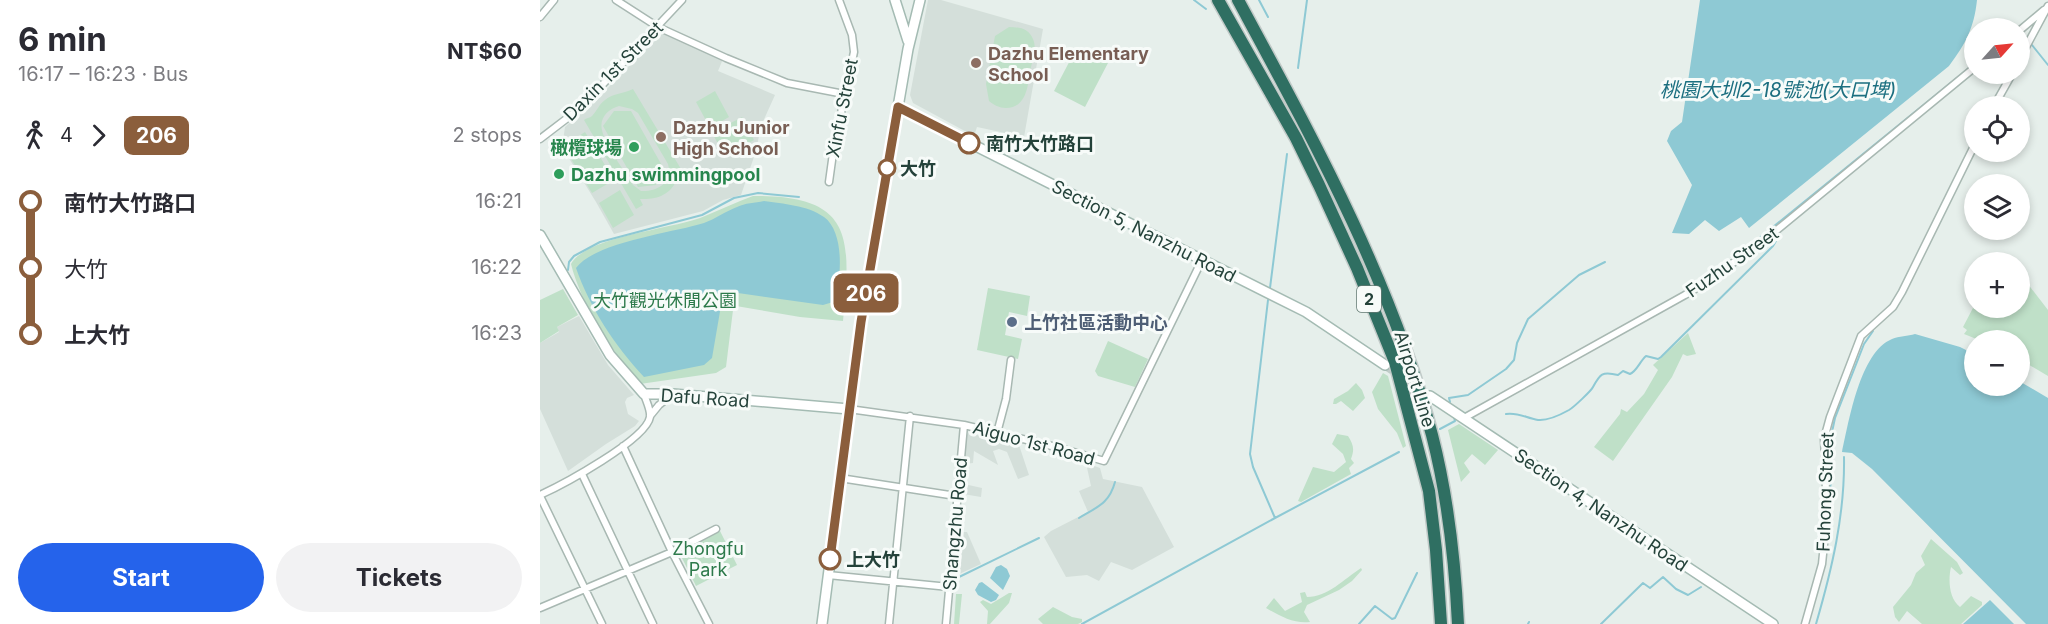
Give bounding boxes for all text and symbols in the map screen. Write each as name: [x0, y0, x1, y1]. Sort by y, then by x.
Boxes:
street label: Daxin 1st Street: [559, 17, 667, 125]
north arrow: [1964, 18, 2030, 84]
map controls: [1964, 18, 2030, 396]
text: 6 min: [18, 19, 107, 59]
text: NT$60: [447, 38, 522, 64]
place label: Dazhu Elementary School: [988, 43, 1149, 85]
marker: Dazhu Elementary School: [969, 56, 983, 70]
street label: Xinfu Street: [822, 57, 862, 159]
text: 16:17 – 16:23 · Bus: [18, 62, 188, 86]
water label: 桃園大圳2-18號池(大口埤): [1660, 78, 1896, 102]
button: locate: [1964, 96, 2030, 162]
place label: Dazhu Junior High School: [673, 117, 790, 159]
icon: walk: [18, 119, 51, 152]
icon: forward: [82, 119, 115, 152]
text: 4: [60, 123, 73, 147]
text: 206: [136, 123, 177, 148]
text: 2 stops: [452, 123, 522, 147]
marker: Dazhu Junior High School: [654, 130, 668, 144]
marker: 南竹大竹路口: [958, 132, 980, 154]
place label: 南竹大竹路口: [986, 133, 1094, 154]
place label: 橄欖球場: [550, 137, 622, 158]
marker: 橄欖球場: [627, 140, 641, 154]
place label: 大竹: [900, 158, 936, 179]
marker: 大竹: [878, 159, 896, 177]
place label: Dazhu swimmingpool: [571, 164, 760, 185]
marker: Dazhu swimmingpool: [552, 167, 566, 181]
button: layers: [1964, 174, 2030, 240]
street label: Section 5, Nanzhu Road: [1048, 175, 1240, 287]
text: 16:21: [475, 189, 522, 213]
text: 南竹大竹路口: [64, 190, 196, 216]
street label: Fuzhu Street: [1682, 222, 1782, 302]
button: +: [1964, 252, 2030, 318]
text: 16:22: [471, 255, 522, 279]
text: 大竹: [64, 256, 108, 282]
line badge: 206: [832, 274, 900, 312]
text: 206: [845, 281, 887, 306]
road number: 2: [1357, 286, 1381, 312]
park label: 大竹觀光休閒公園: [593, 290, 737, 311]
place label: 上竹社區活動中心: [1024, 312, 1168, 333]
marker: 上竹社區活動中心: [1005, 315, 1019, 329]
text: 16:23: [471, 321, 522, 345]
text: 上大竹: [64, 322, 130, 348]
street label: Airport Line: [1390, 328, 1440, 430]
button: −: [1964, 330, 2030, 396]
street label: Dafu Road: [660, 384, 750, 412]
street label: Aiguo 1st Road: [971, 417, 1097, 469]
street label: Fuhong Street: [1812, 432, 1838, 552]
street label: Section 4, Nanzhu Road: [1510, 444, 1692, 576]
street label: Shangzhu Road: [939, 456, 971, 592]
park label: Zhongfu Park: [672, 538, 744, 580]
button: Start: [18, 543, 264, 612]
button: Tickets: [276, 543, 522, 612]
marker: 上大竹: [819, 548, 841, 570]
place label: 上大竹: [846, 549, 900, 570]

